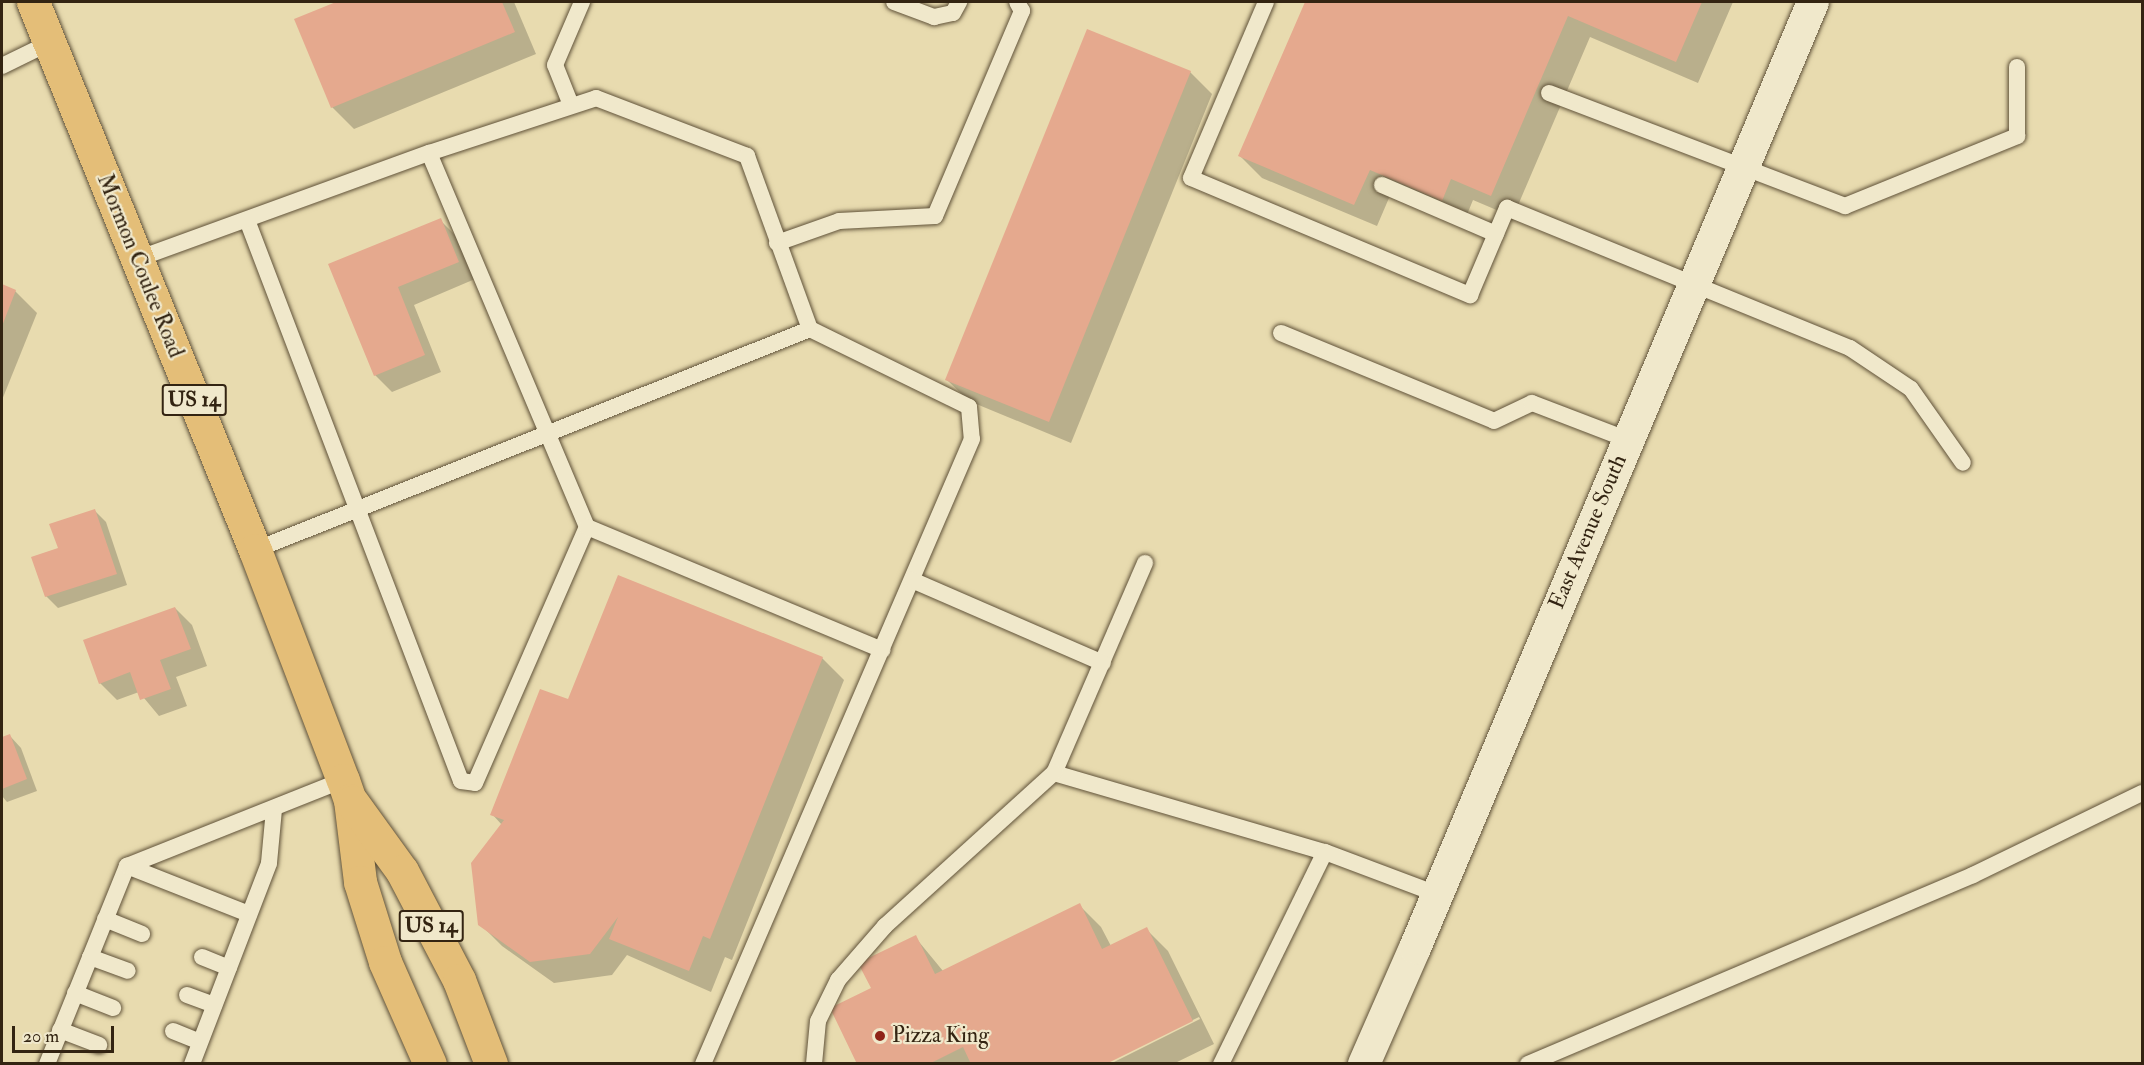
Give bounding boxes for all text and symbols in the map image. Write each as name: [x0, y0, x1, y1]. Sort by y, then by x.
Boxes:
street label: Mormon Coulee Road: [91, 170, 189, 362]
road number: US 14: [161, 382, 227, 418]
street label: East Avenue South: [1544, 451, 1632, 613]
road number: US 14: [398, 908, 464, 944]
scale bar: [15, 1014, 117, 1052]
place label: Pizza King: [892, 1023, 989, 1049]
text: 20 m: [23, 1025, 59, 1048]
marker: Pizza King: [873, 1029, 887, 1043]

